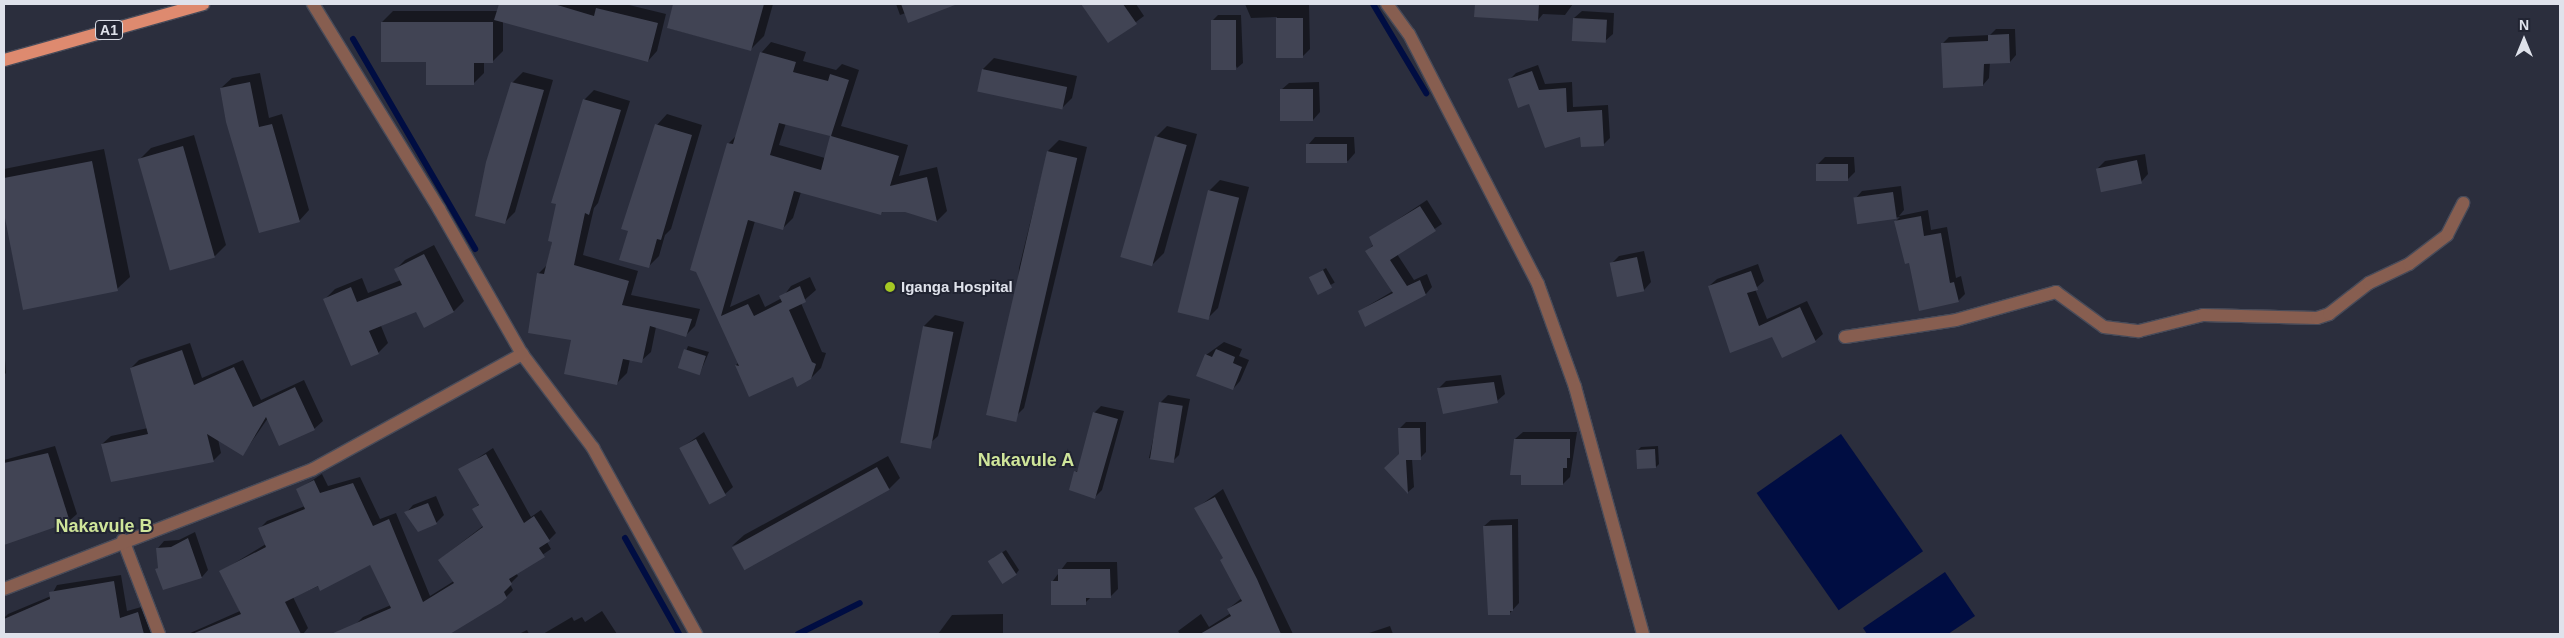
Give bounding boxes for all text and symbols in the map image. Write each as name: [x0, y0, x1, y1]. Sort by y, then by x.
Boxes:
north arrow: [2499, 15, 2549, 65]
text: N: [2519, 17, 2529, 33]
road number: A1: [94, 18, 124, 42]
place label: Iganga Hospital: [901, 278, 1013, 296]
marker: Iganga Hospital: [883, 280, 897, 294]
district label: Nakavule A: [977, 449, 1075, 471]
district label: Nakavule B: [55, 515, 153, 537]

